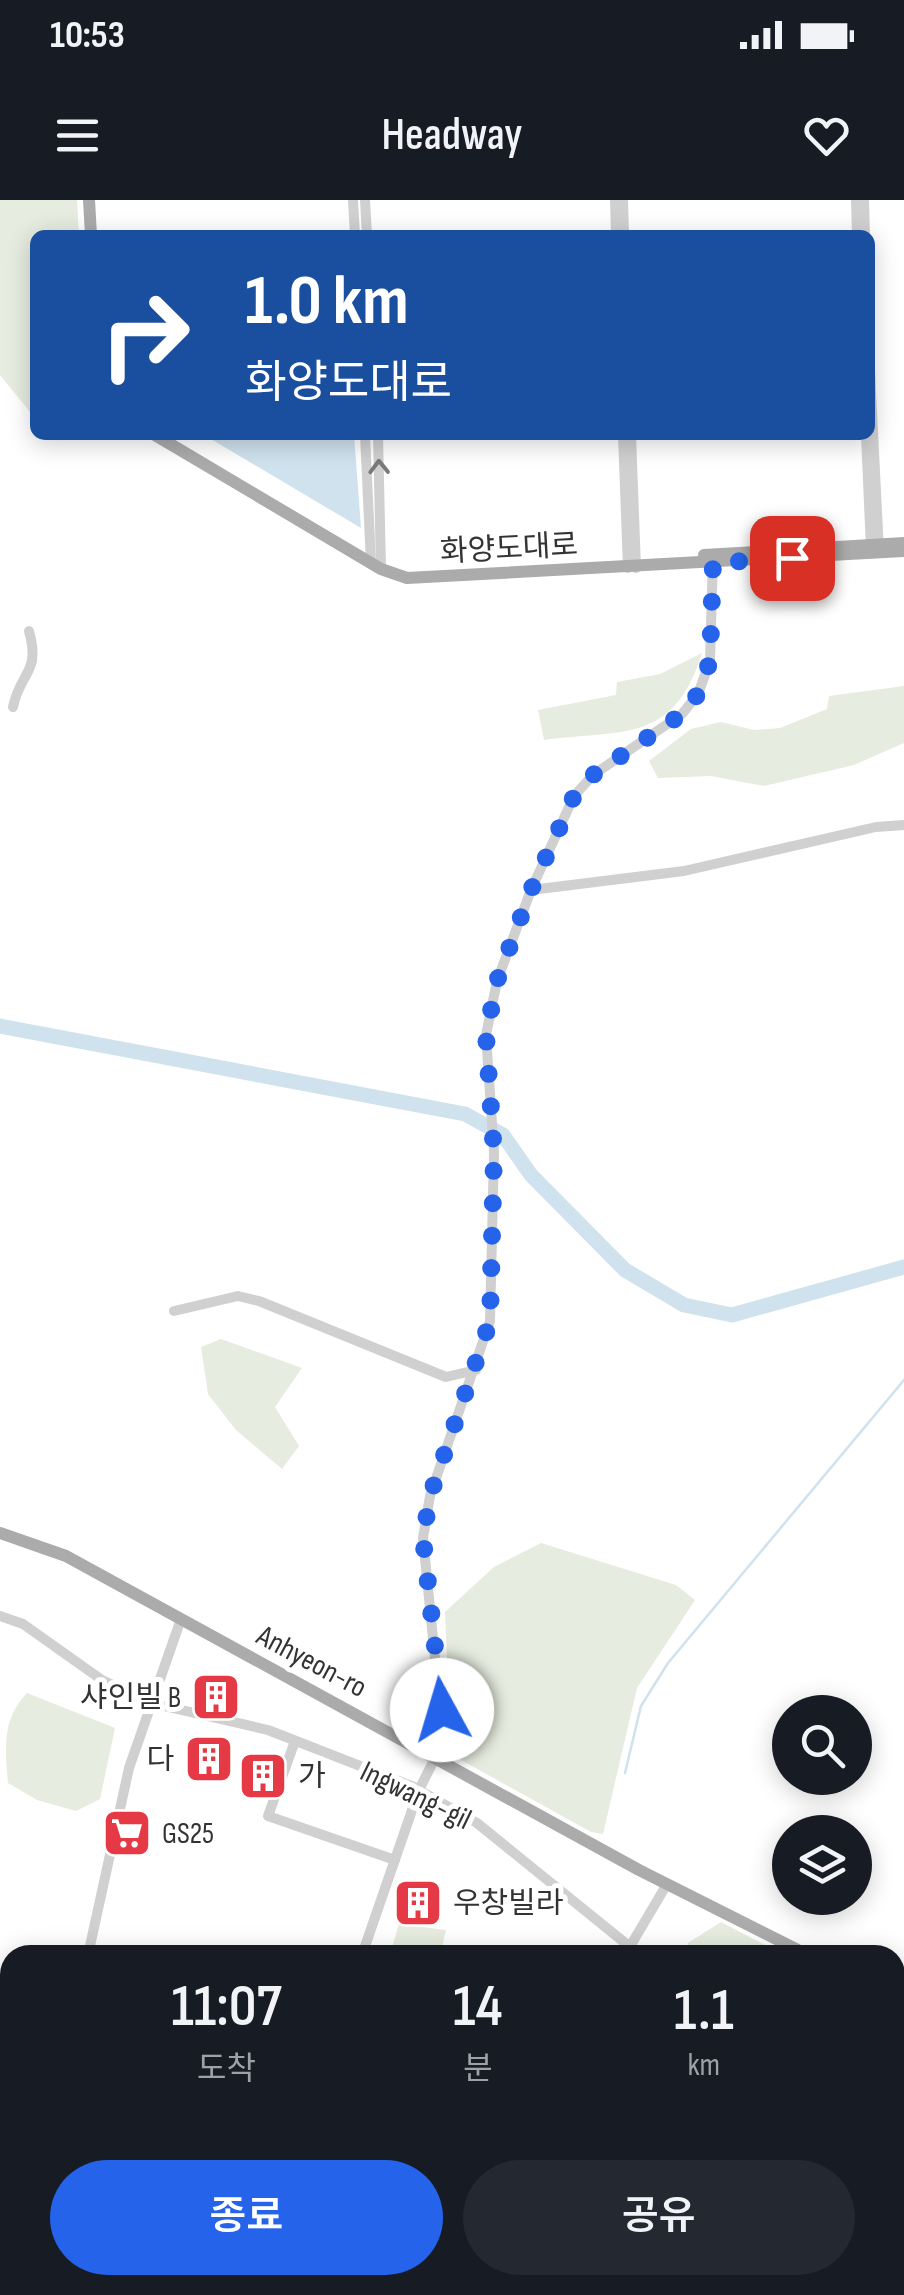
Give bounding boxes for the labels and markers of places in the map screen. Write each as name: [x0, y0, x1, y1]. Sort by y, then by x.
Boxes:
pin: [750, 516, 835, 601]
building icon: 샤인빌 B: [190, 1671, 242, 1723]
place label: 샤인빌 B: [80, 1680, 181, 1716]
building icon: 다: [183, 1733, 235, 1785]
place label: 다: [146, 1742, 174, 1778]
building icon: 가: [237, 1750, 289, 1802]
place label: 가: [298, 1759, 326, 1795]
supermarket icon: GS25: [101, 1807, 153, 1859]
place label: GS25: [162, 1816, 214, 1852]
building icon: 우창빌라: [392, 1877, 444, 1929]
place label: 우창빌라: [453, 1886, 564, 1922]

